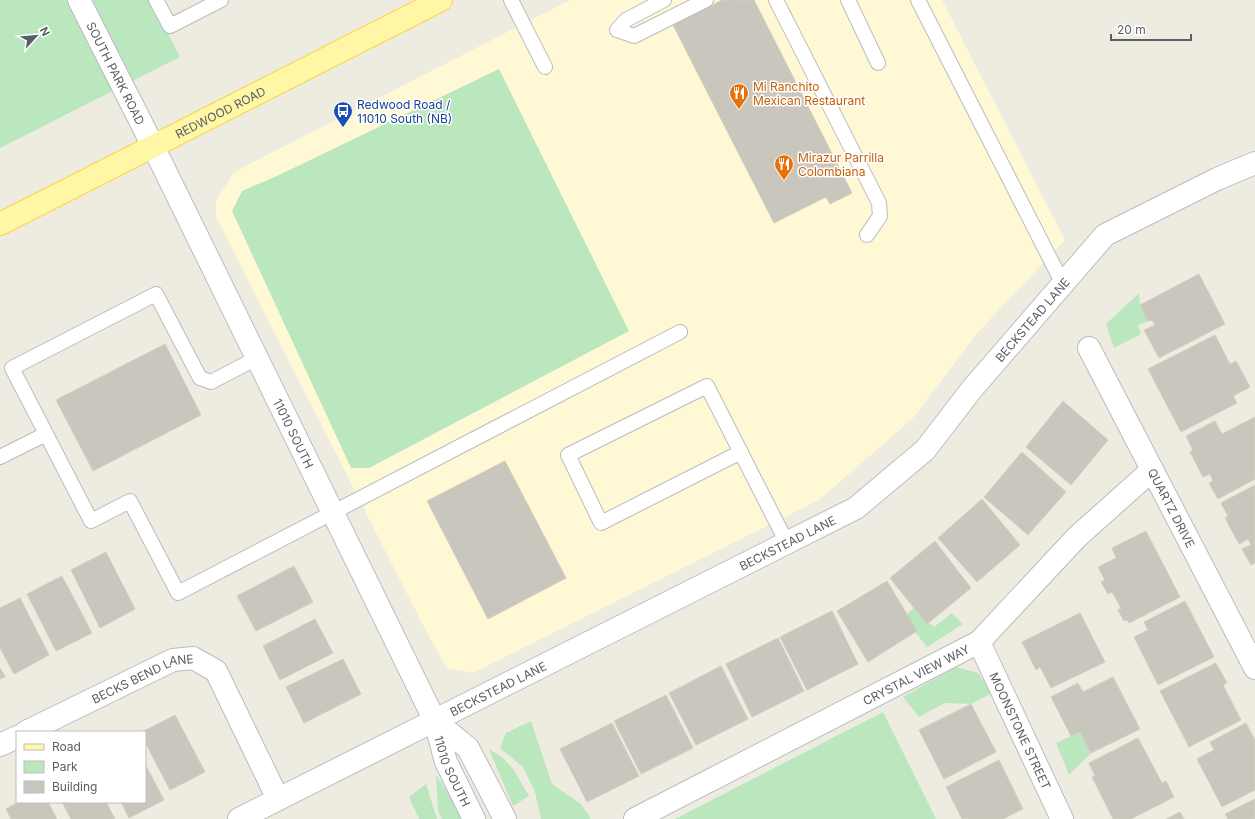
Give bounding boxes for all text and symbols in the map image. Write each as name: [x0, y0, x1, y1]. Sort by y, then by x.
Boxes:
north arrow: [16, 16, 56, 56]
scale bar: [1111, 16, 1191, 42]
street label: SOUTH PARK ROAD: [84, 19, 148, 127]
text: 20 m: [1117, 22, 1146, 37]
text: N: [37, 25, 53, 38]
place label: Mi Ranchito Mexican Restaurant: [753, 79, 865, 108]
restaurant icon: Mi Ranchito Mexican Restaurant: [728, 82, 750, 110]
street label: REDWOOD ROAD: [173, 83, 268, 141]
place label: Redwood Road / 11010 South (NB): [357, 97, 452, 126]
bus stop icon: Redwood Road / 11010 South (NB): [332, 100, 354, 128]
place label: Mirazur Parrilla Colombiana: [798, 150, 884, 179]
restaurant icon: Mirazur Parrilla Colombiana: [773, 153, 795, 181]
street label: BECKSTEAD LANE: [992, 274, 1072, 365]
street label: 11010 SOUTH: [271, 396, 317, 471]
street label: QUARTZ DRIVE: [1145, 465, 1199, 550]
street label: BECKSTEAD LANE: [737, 512, 838, 573]
street label: CRYSTAL VIEW WAY: [860, 641, 972, 708]
street label: BECKS BEND LANE: [89, 650, 194, 706]
street label: BECKSTEAD LANE: [447, 658, 549, 719]
street label: MOONSTONE STREET: [987, 670, 1055, 792]
legend: [16, 731, 146, 803]
street label: 11010 SOUTH: [432, 734, 474, 809]
text: Road: [52, 739, 81, 754]
text: Park: [52, 759, 78, 774]
text: Building: [52, 779, 97, 794]

